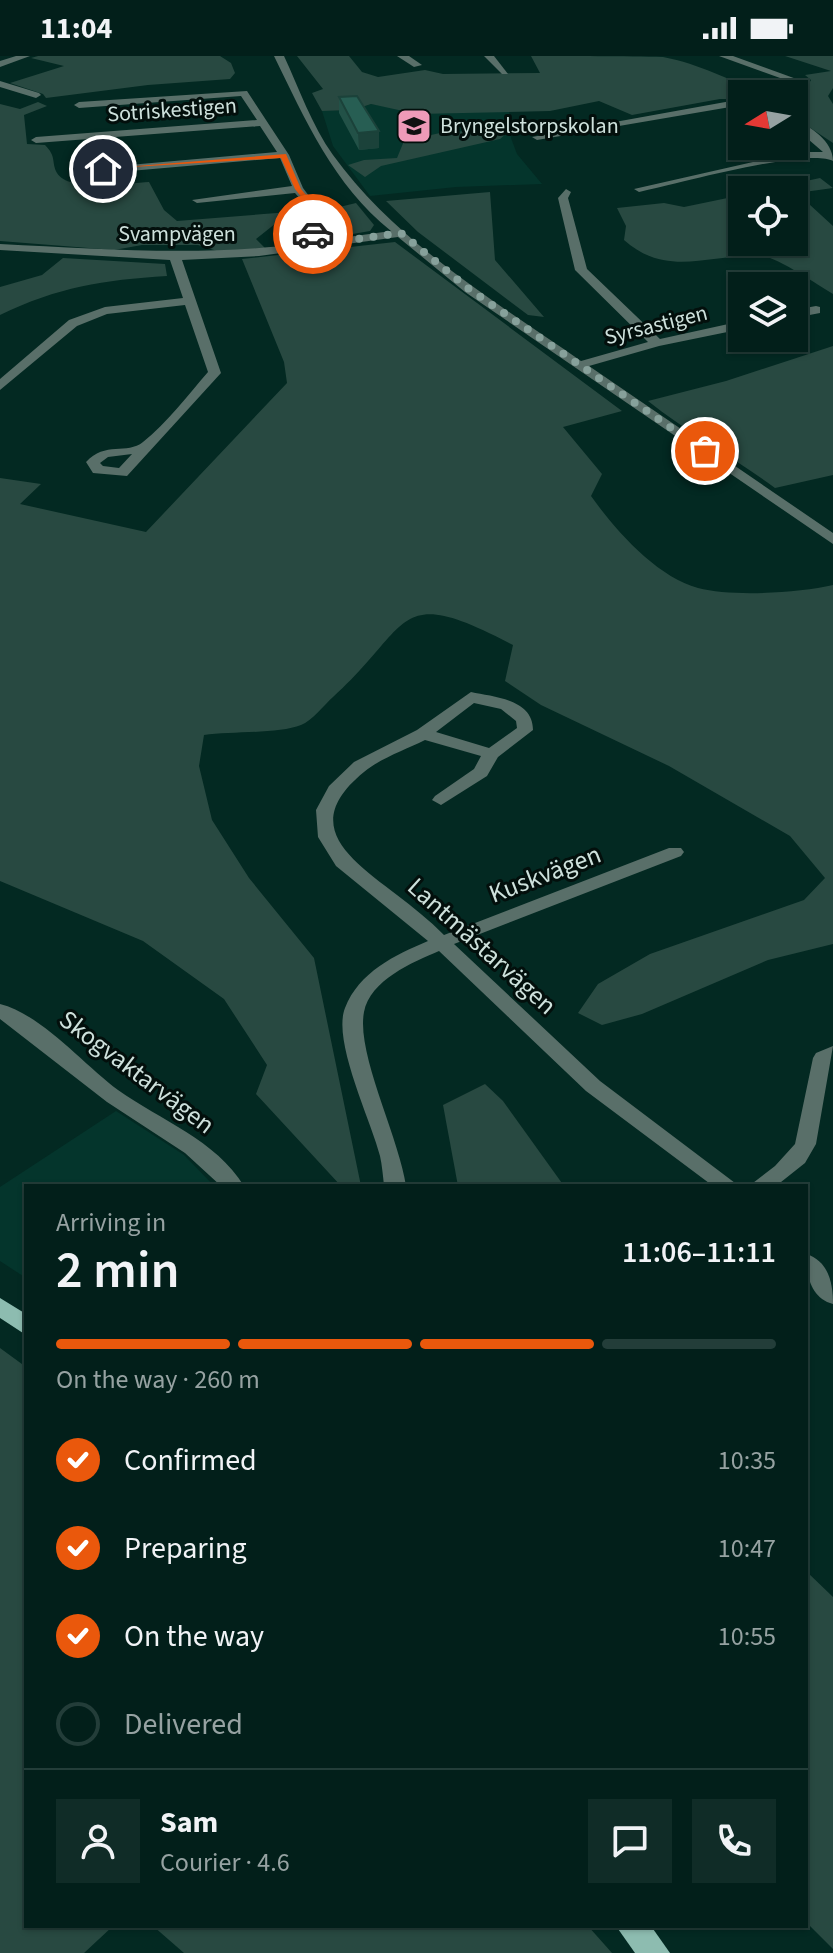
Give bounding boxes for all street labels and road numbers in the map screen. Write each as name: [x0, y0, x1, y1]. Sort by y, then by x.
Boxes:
street label: Sotriskestigen: [106, 90, 238, 130]
street label: Svampvägen: [118, 218, 236, 250]
street label: Syrsastigen: [601, 297, 711, 353]
street label: Kuskvägen: [484, 836, 606, 912]
street label: Lantmästarvägen: [399, 869, 565, 1023]
street label: Skogvaktarvägen: [52, 1001, 222, 1143]

